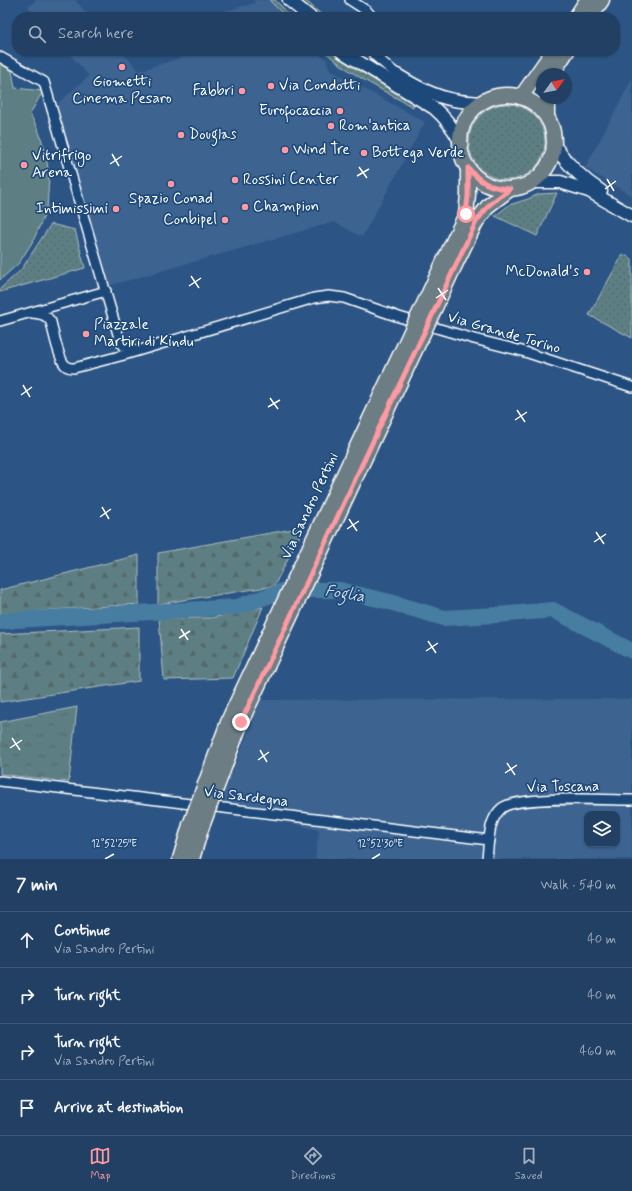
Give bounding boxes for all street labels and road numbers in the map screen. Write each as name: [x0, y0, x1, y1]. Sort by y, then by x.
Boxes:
street label: Via Grande Torino: [445, 307, 563, 359]
street label: Via Sandro Pertini: [276, 449, 344, 563]
street label: Via Toscana: [527, 776, 599, 798]
street label: Via Sardegna: [203, 782, 289, 812]

